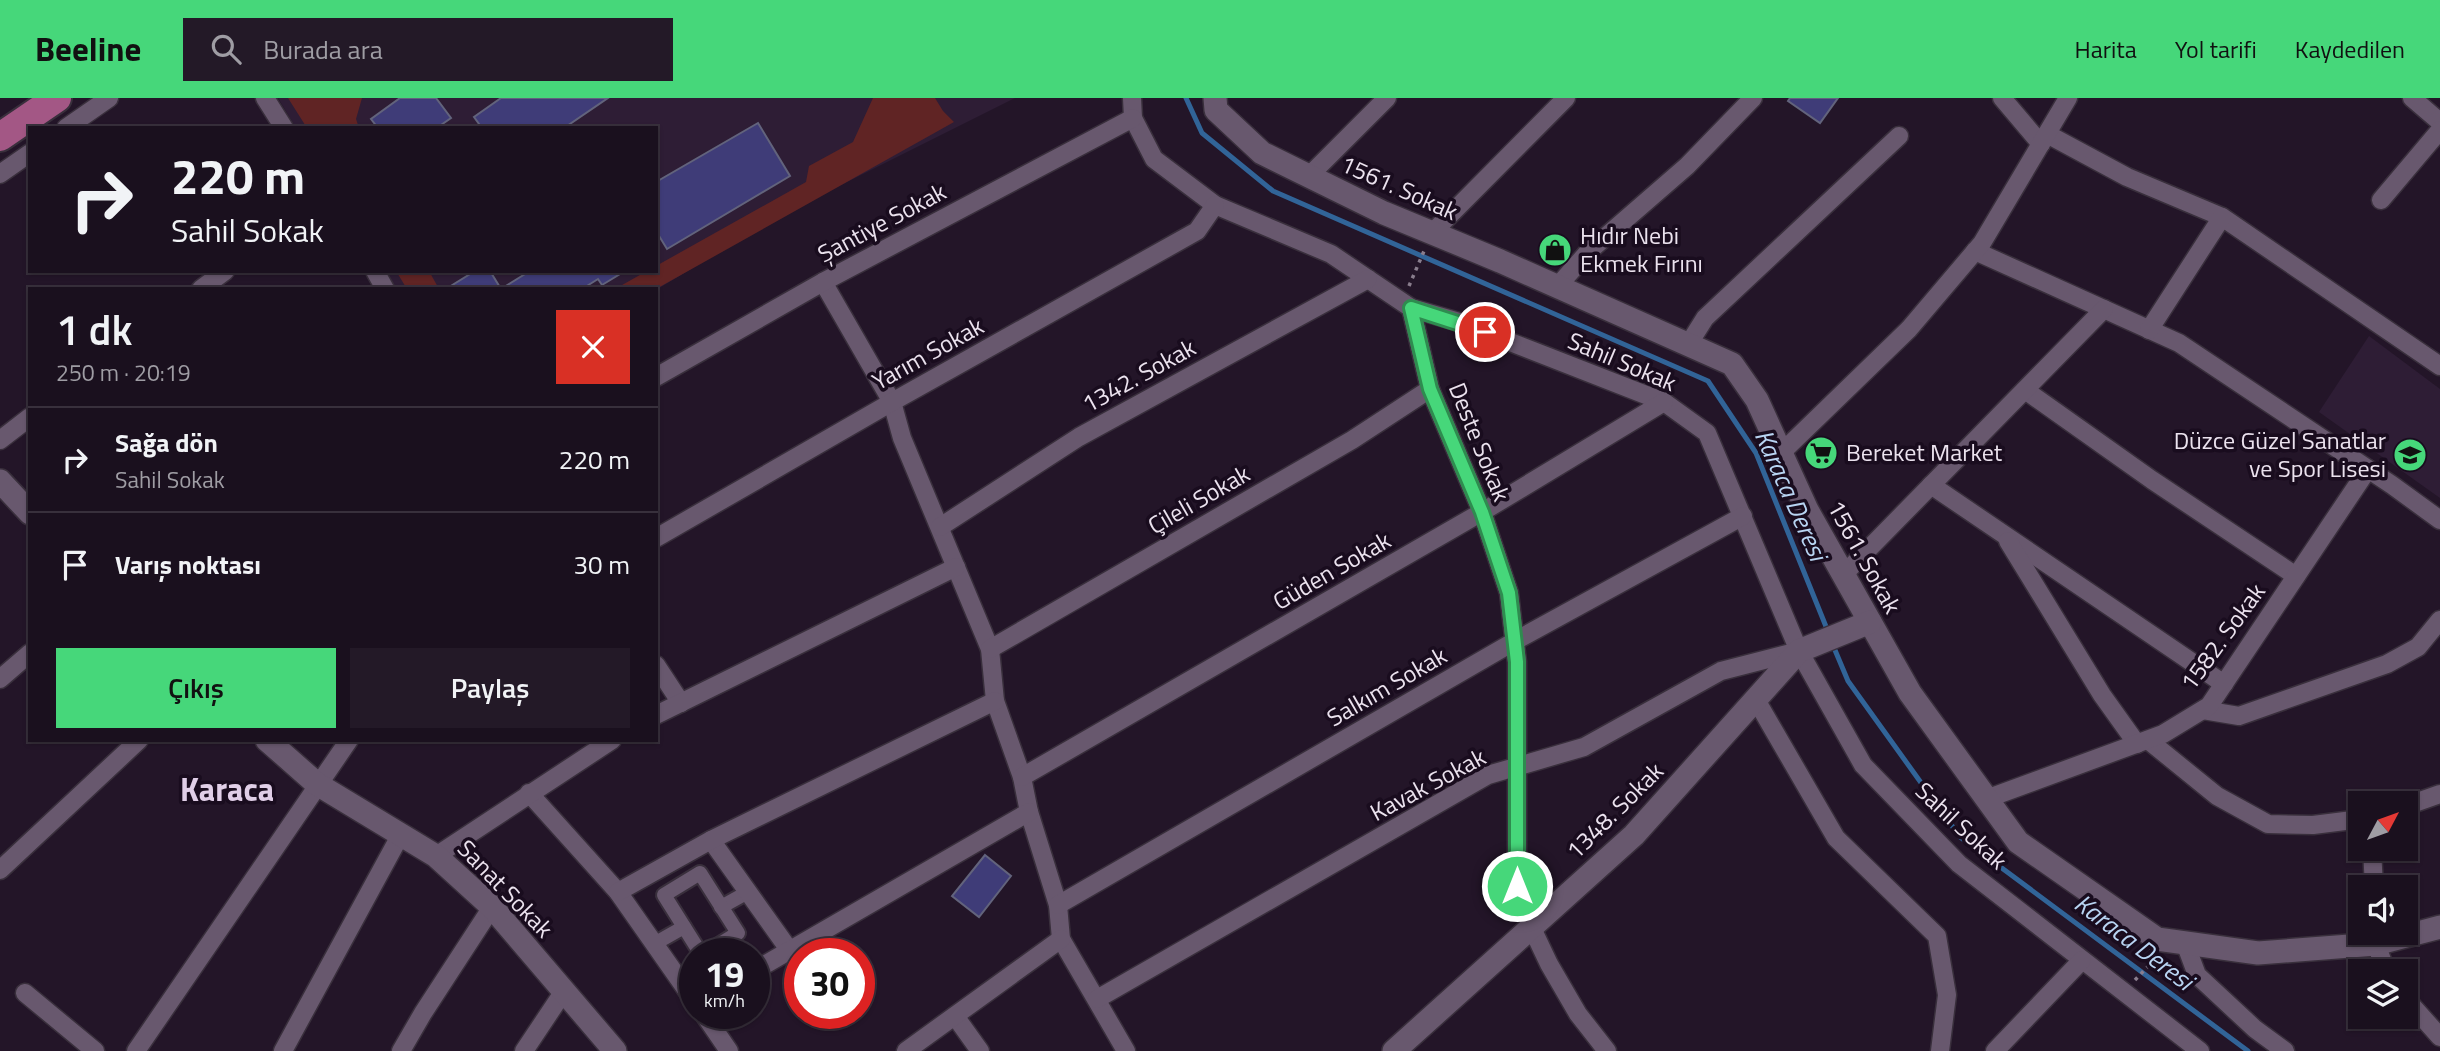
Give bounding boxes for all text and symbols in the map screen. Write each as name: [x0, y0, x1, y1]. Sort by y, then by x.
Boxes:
search box: [183, 18, 673, 81]
text: Beeline: [35, 24, 141, 74]
icon: search: [207, 30, 245, 68]
text: Burada ara: [263, 30, 383, 69]
text: Harita: [2075, 31, 2137, 67]
text: Yol tarifi: [2175, 31, 2257, 67]
text: Kaydedilen: [2295, 31, 2405, 67]
text: 220 m: [171, 138, 305, 213]
street label: 1561. Sokak: [1335, 145, 1464, 229]
icon: right: [56, 154, 147, 245]
street label: Şantiye Sokak: [811, 173, 953, 271]
text: Sahil Sokak: [171, 206, 324, 254]
place label: Hıdır Nebi Ekmek Fırını: [1580, 217, 1703, 281]
shop icon: Hıdır Nebi Ekmek Fırını: [1536, 231, 1574, 269]
text: 1 dk: [56, 297, 132, 361]
pin: [1455, 302, 1515, 362]
street label: Yarım Sokak: [865, 307, 990, 399]
button: close: [556, 310, 630, 384]
icon: arrive: [1466, 313, 1504, 351]
street label: Sahil Sokak: [1563, 322, 1683, 400]
street label: 1342. Sokak: [1075, 329, 1202, 421]
text: 250 m · 20:19: [56, 355, 191, 390]
street label: Deste Sokak: [1440, 377, 1520, 507]
place label: Düzce Güzel Sanatlar ve Spor Lisesi: [2174, 422, 2386, 486]
text: Sağa dön: [115, 423, 218, 462]
water label: Karaca Deresi: [1745, 423, 1839, 569]
supermarket icon: Bereket Market: [1802, 434, 1840, 472]
place label: Bereket Market: [1846, 434, 2003, 470]
school or university icon: Düzce Güzel Sanatlar ve Spor Lisesi: [2391, 436, 2429, 474]
text: 220 m: [559, 440, 630, 479]
icon: right: [56, 441, 94, 479]
street label: Çileli Sokak: [1141, 455, 1257, 543]
text: Sahil Sokak: [115, 462, 225, 497]
street label: 1561. Sokak: [1819, 493, 1911, 620]
street label: Güden Sokak: [1266, 522, 1398, 619]
text: Varış noktası: [115, 545, 261, 584]
text: 30 m: [573, 545, 630, 584]
icon: arrive: [56, 546, 94, 584]
street label: 1582. Sokak: [2171, 575, 2274, 697]
street label: Salkım Sokak: [1320, 637, 1454, 735]
button: Çıkış: [56, 648, 336, 728]
button: Paylaş: [350, 648, 630, 728]
street label: Kavak Sokak: [1363, 738, 1492, 830]
street label: 1348. Sokak: [1557, 753, 1672, 867]
district label: Karaca: [180, 765, 274, 813]
street label: Sahil Sokak: [1907, 773, 2016, 878]
north arrow: [2348, 791, 2418, 861]
map controls: [2348, 791, 2418, 1029]
street label: Sanat Sokak: [450, 831, 562, 946]
position arrow: [1480, 849, 1554, 923]
button: sound: [2348, 875, 2418, 945]
water label: Karaca Deresi: [2067, 884, 2204, 1001]
speed limit sign: 30: [784, 938, 875, 1029]
text: 19: [705, 947, 744, 1001]
button: layers: [2348, 959, 2418, 1029]
text: km/h: [704, 987, 745, 1014]

